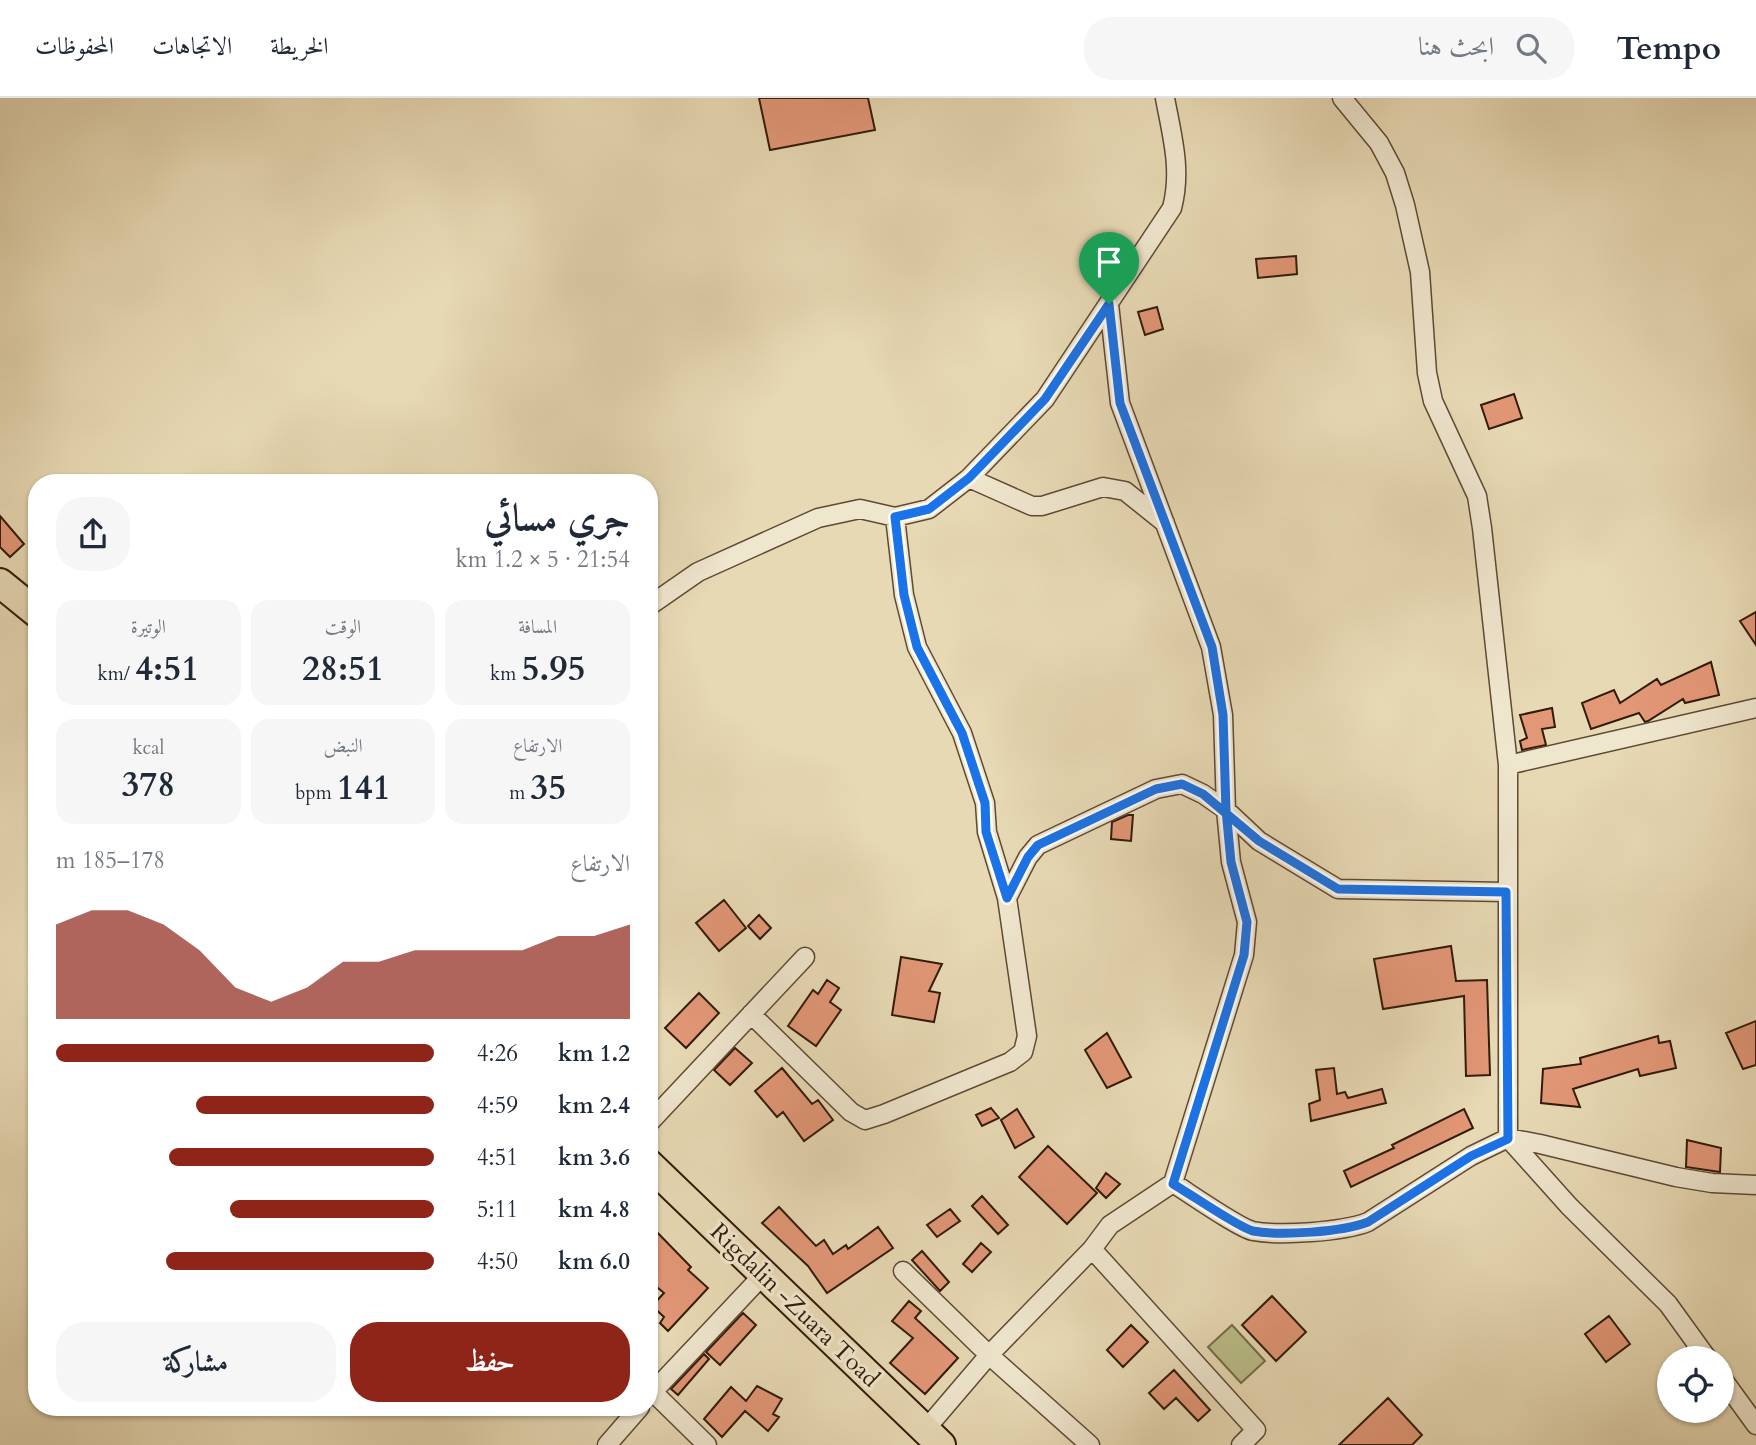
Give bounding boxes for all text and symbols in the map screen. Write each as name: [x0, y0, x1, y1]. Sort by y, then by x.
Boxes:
search box: [1084, 17, 1574, 80]
text: Tempo: [1616, 26, 1721, 71]
text: ابحث هنا: [1418, 29, 1494, 64]
icon: search: [1512, 29, 1550, 67]
text: المحفوظات: [35, 30, 114, 63]
text: الاتجاهات: [152, 30, 232, 63]
text: الخريطة: [270, 30, 329, 63]
pin: [1079, 232, 1139, 304]
icon: arrive: [1090, 243, 1128, 281]
text: جري مسائي: [484, 492, 630, 544]
button: share: [56, 497, 130, 571]
text: 21:54 · 5 × 1.2 km: [456, 544, 630, 575]
text: الوتيرة: [131, 614, 166, 640]
text: الوقت: [325, 614, 361, 640]
text: المسافة: [518, 614, 557, 640]
text: 4:51: [135, 645, 199, 693]
text: 28:51: [302, 645, 384, 693]
text: 5.95: [521, 645, 585, 693]
text: /km: [98, 661, 135, 687]
text: km: [490, 661, 521, 687]
text: النبض: [323, 733, 363, 759]
text: الارتفاع: [513, 733, 562, 759]
text: kcal: [132, 735, 164, 761]
text: 378: [121, 761, 175, 809]
text: 141: [337, 764, 391, 812]
text: 35: [530, 764, 566, 812]
text: bpm: [295, 780, 337, 806]
text: m: [509, 780, 530, 806]
text: 178–185 m: [56, 845, 165, 876]
text: الارتفاع: [570, 848, 630, 879]
text: 4:26: [477, 1038, 518, 1069]
text: 1.2 km: [558, 1038, 630, 1069]
text: 4:59: [477, 1090, 518, 1121]
text: 2.4 km: [558, 1090, 630, 1121]
text: 4:51: [477, 1142, 518, 1173]
text: 3.6 km: [558, 1142, 630, 1173]
text: 5:11: [477, 1194, 518, 1225]
text: 4.8 km: [558, 1194, 630, 1225]
street label: Rigdalin -Zuara Toad: [703, 1216, 887, 1395]
text: 4:50: [477, 1246, 518, 1277]
text: 6.0 km: [558, 1246, 630, 1277]
button: مشاركة: [56, 1322, 336, 1402]
button: حفظ: [350, 1322, 630, 1402]
map controls: [1657, 1346, 1734, 1423]
button: locate: [1657, 1346, 1734, 1423]

